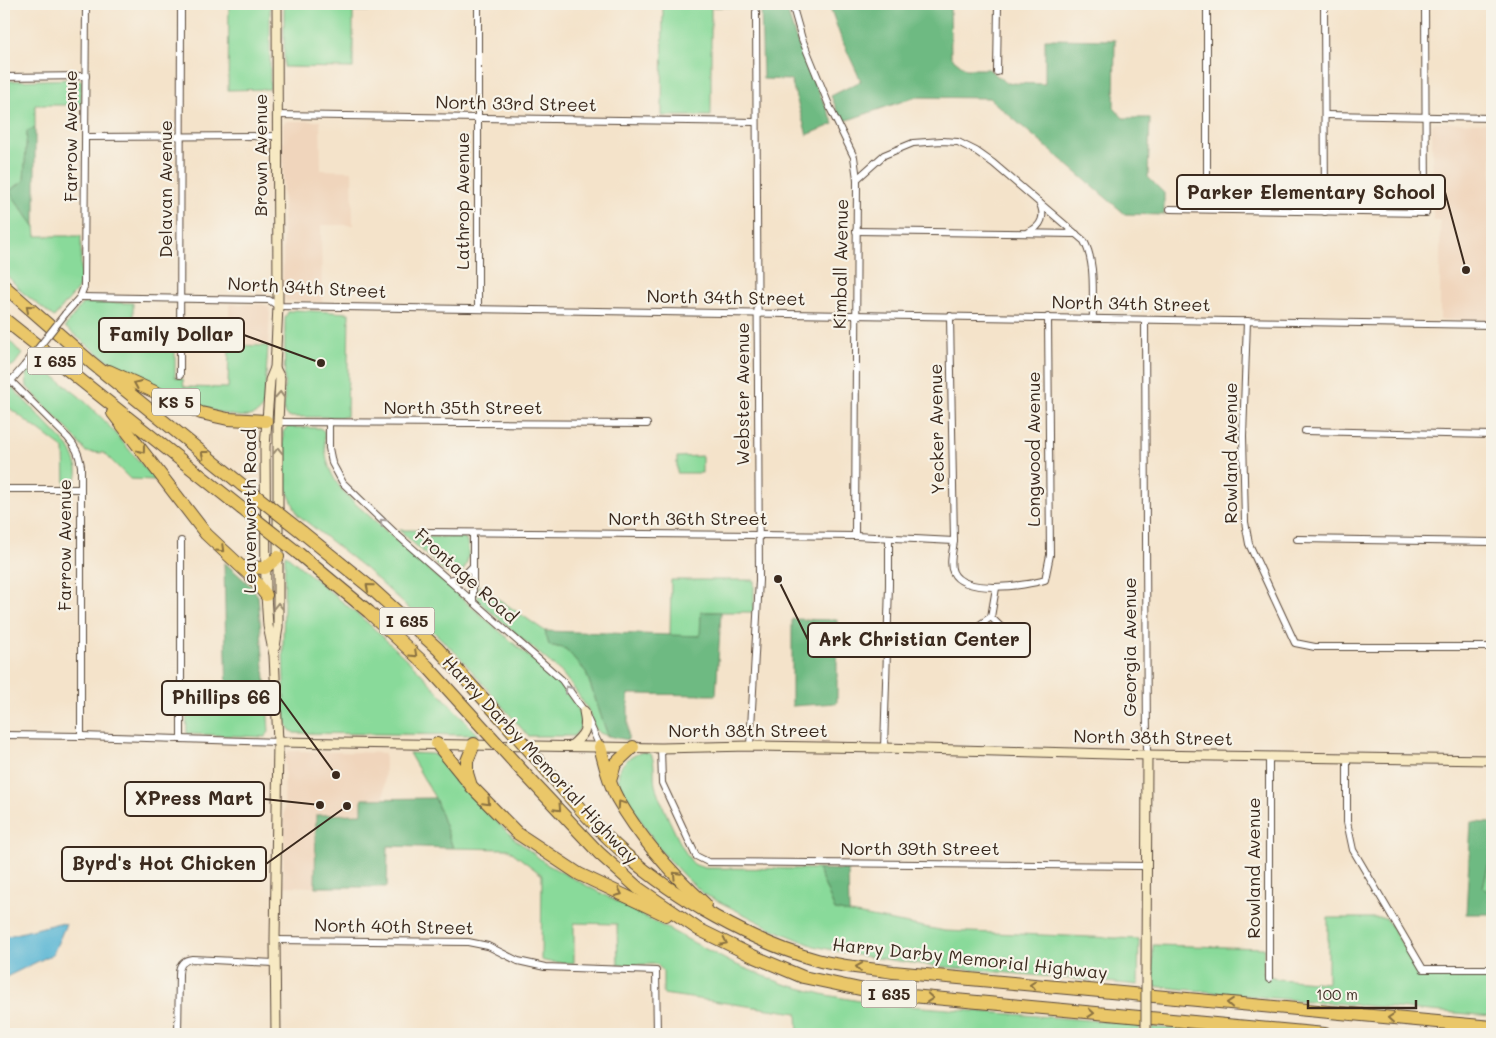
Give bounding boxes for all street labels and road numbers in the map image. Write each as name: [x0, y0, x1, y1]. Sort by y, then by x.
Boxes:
street label: Farrow Avenue: [58, 70, 82, 202]
street label: North 33rd Street: [435, 90, 597, 116]
street label: Brown Avenue: [248, 94, 272, 216]
street label: Delavan Avenue: [153, 120, 177, 258]
street label: Lathrop Avenue: [450, 132, 474, 270]
street label: Kimball Avenue: [827, 199, 853, 329]
street label: North 34th Street: [227, 271, 387, 303]
street label: North 34th Street: [646, 284, 806, 310]
street label: North 34th Street: [1051, 290, 1211, 316]
street label: Webster Avenue: [730, 322, 754, 466]
road number: I 635: [28, 348, 82, 374]
street label: Yecker Avenue: [923, 363, 949, 495]
street label: Longwood Avenue: [1021, 371, 1045, 527]
street label: Rowland Avenue: [1218, 382, 1242, 524]
road number: KS 5: [152, 388, 200, 416]
street label: North 35th Street: [384, 395, 543, 419]
street label: Leavenworth Road: [237, 429, 261, 593]
street label: Farrow Avenue: [52, 479, 76, 611]
street label: North 36th Street: [608, 506, 768, 530]
street label: Frontage Road: [410, 522, 523, 628]
street label: Georgia Avenue: [1117, 577, 1141, 717]
road number: I 635: [380, 608, 434, 634]
street label: Harry Darby Memorial Highway: [438, 650, 644, 869]
street label: North 38th Street: [668, 718, 828, 742]
street label: North 38th Street: [1073, 724, 1233, 750]
street label: Rowland Avenue: [1241, 797, 1265, 939]
street label: North 39th Street: [840, 836, 1000, 860]
street label: North 40th Street: [314, 913, 474, 939]
street label: Harry Darby Memorial Highway: [831, 932, 1109, 984]
road number: I 635: [862, 981, 916, 1008]

